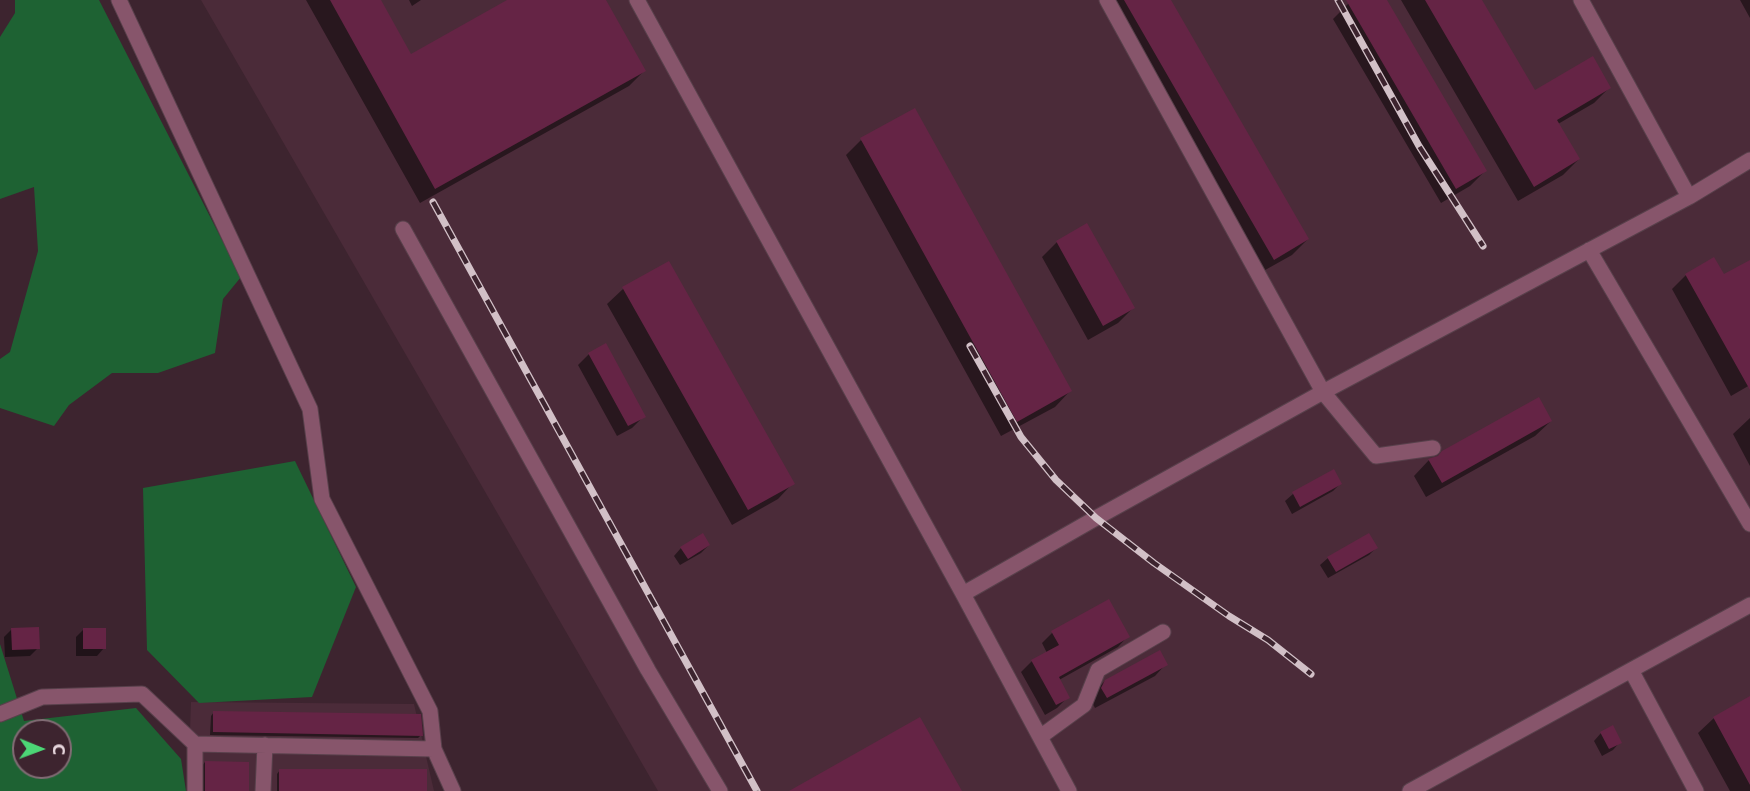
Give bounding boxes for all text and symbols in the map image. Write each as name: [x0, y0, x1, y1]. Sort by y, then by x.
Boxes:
north arrow: [12, 719, 72, 779]
text: С: [49, 743, 68, 755]

